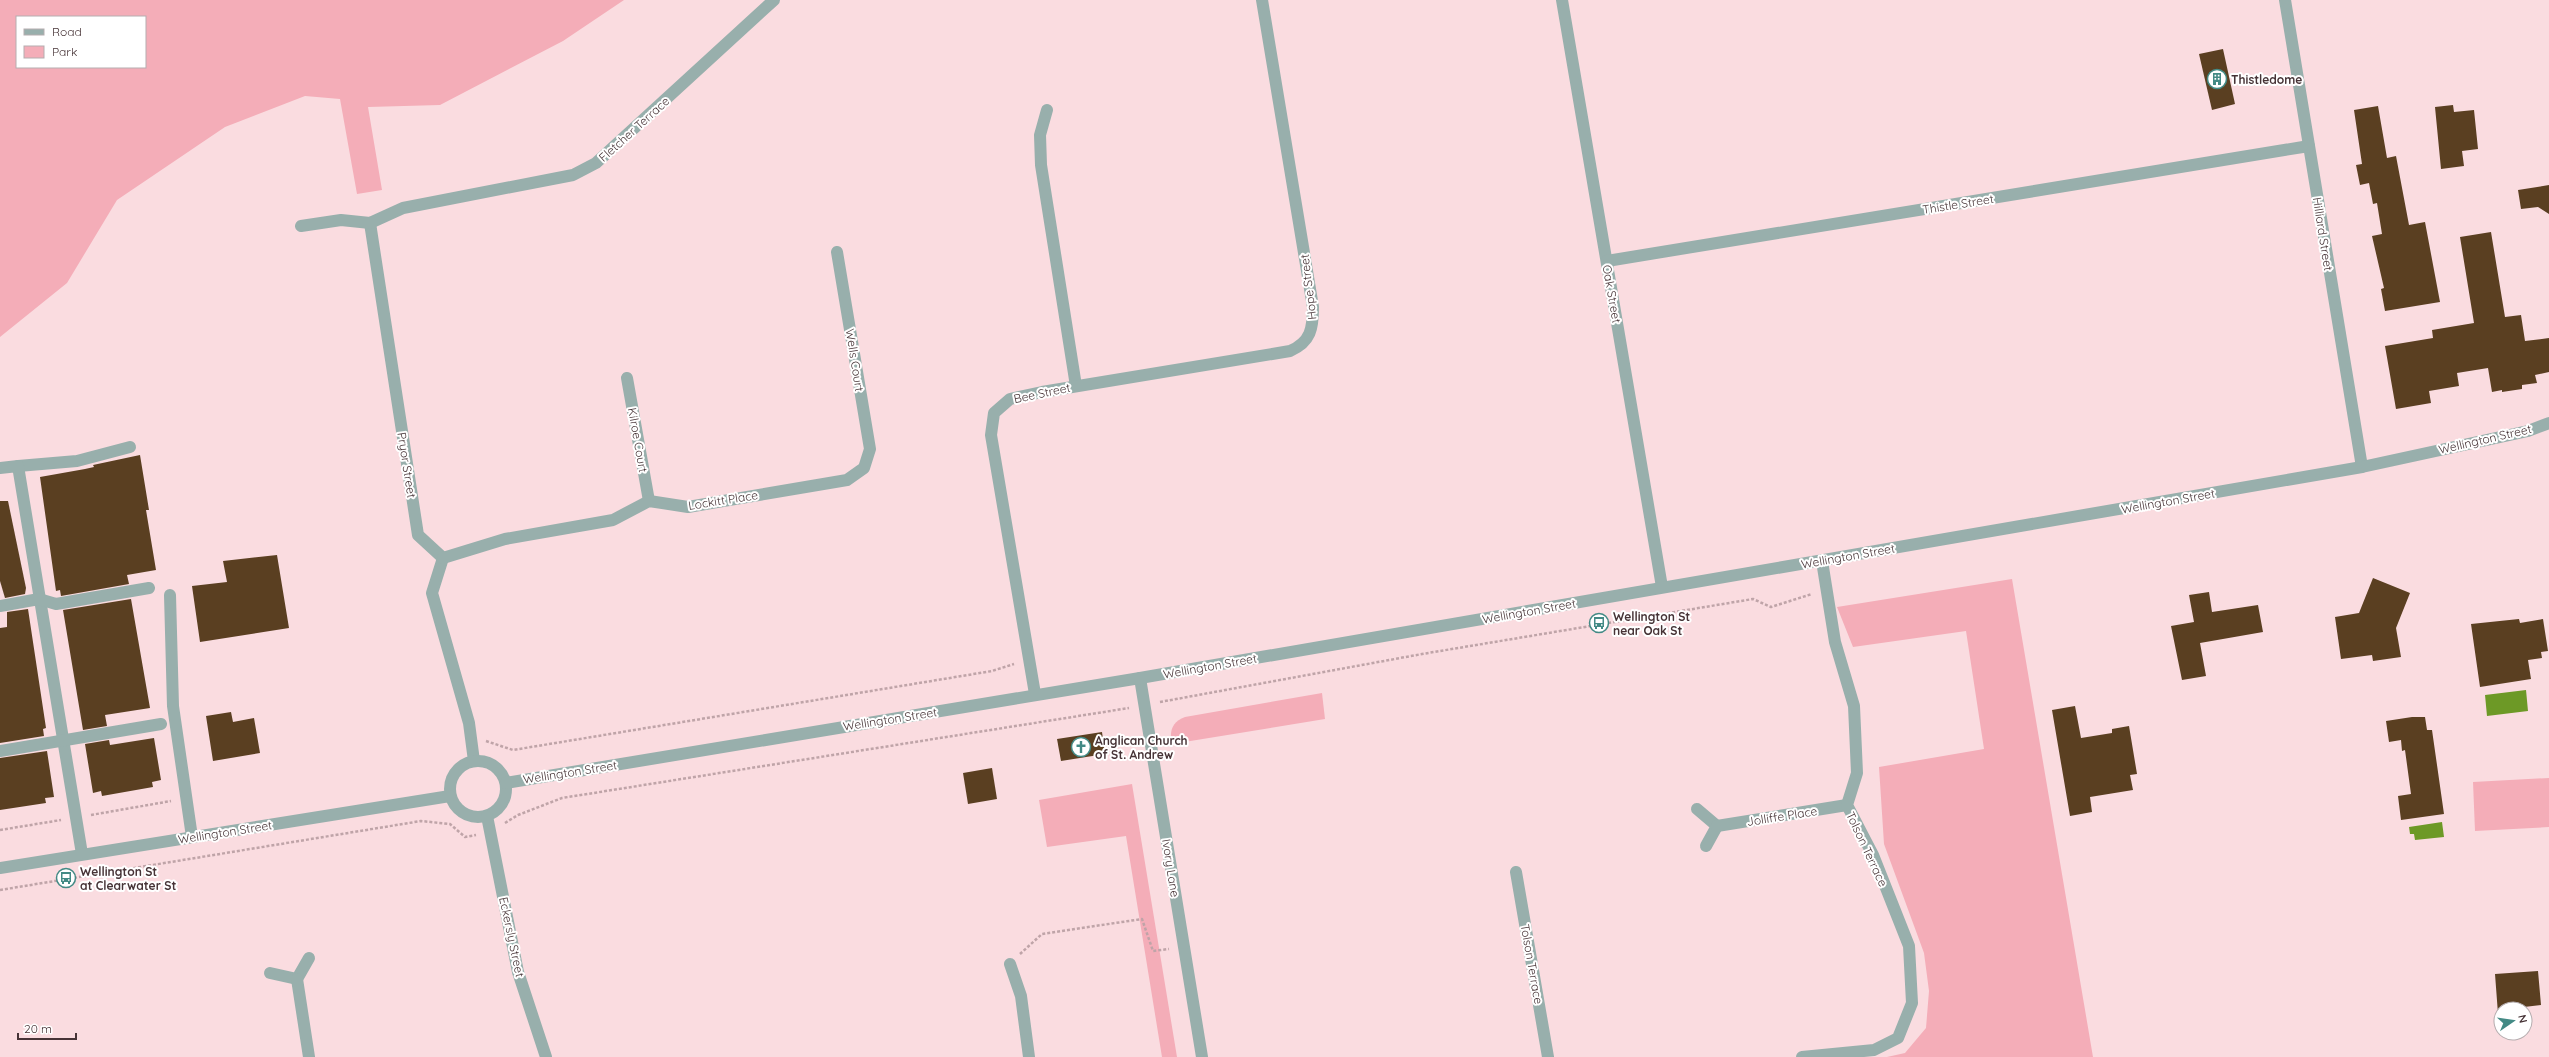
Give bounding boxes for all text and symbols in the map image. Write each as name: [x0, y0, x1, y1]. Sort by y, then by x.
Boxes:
legend: [16, 16, 146, 68]
text: Road: [52, 24, 82, 39]
text: Park: [52, 44, 77, 59]
building icon: Thistledome: [2206, 68, 2228, 90]
place label: Thistledome: [2231, 72, 2302, 87]
street label: Fletcher Terrace: [596, 93, 673, 165]
street label: Thistle Street: [1921, 191, 1995, 217]
street label: Hilliard Street: [2310, 196, 2336, 272]
street label: Hope Street: [1297, 253, 1319, 321]
street label: Oak Street: [1599, 264, 1625, 324]
street label: Wells Court: [843, 328, 867, 392]
street label: Bee Street: [1012, 380, 1072, 406]
street label: Kilroe Court: [625, 406, 651, 474]
street label: Wellington Street: [2437, 421, 2533, 457]
street label: Pryor Street: [394, 431, 420, 499]
street label: Wellington Street: [2120, 485, 2216, 517]
street label: Lockitt Place: [687, 487, 759, 513]
street label: Wellington Street: [1800, 540, 1896, 572]
street label: Wellington Street: [1481, 595, 1577, 627]
place label: Wellington St near Oak St: [1613, 609, 1690, 638]
bus stop icon: Wellington St near Oak St: [1588, 612, 1610, 634]
street label: Wellington Street: [1162, 650, 1258, 682]
street label: Wellington Street: [842, 704, 938, 734]
place label: Anglican Church of St. Andrew: [1095, 733, 1188, 762]
church icon: Anglican Church of St. Andrew: [1070, 736, 1092, 758]
street label: Wellington Street: [522, 757, 618, 787]
street label: Jolliffe Place: [1746, 803, 1818, 829]
street label: Tolson Terrace: [1843, 809, 1891, 889]
street label: Wellington Street: [177, 817, 273, 847]
street label: Ivory Lane: [1159, 838, 1183, 898]
place label: Wellington St at Clearwater St: [80, 864, 176, 893]
bus stop icon: Wellington St at Clearwater St: [55, 867, 77, 889]
street label: Eckersly Street: [496, 896, 528, 978]
street label: Tolson Terrace: [1518, 923, 1546, 1005]
north arrow: [2493, 1001, 2533, 1041]
text: N: [2515, 1013, 2530, 1024]
scale bar: [18, 1015, 76, 1041]
text: 20 m: [24, 1021, 52, 1036]

